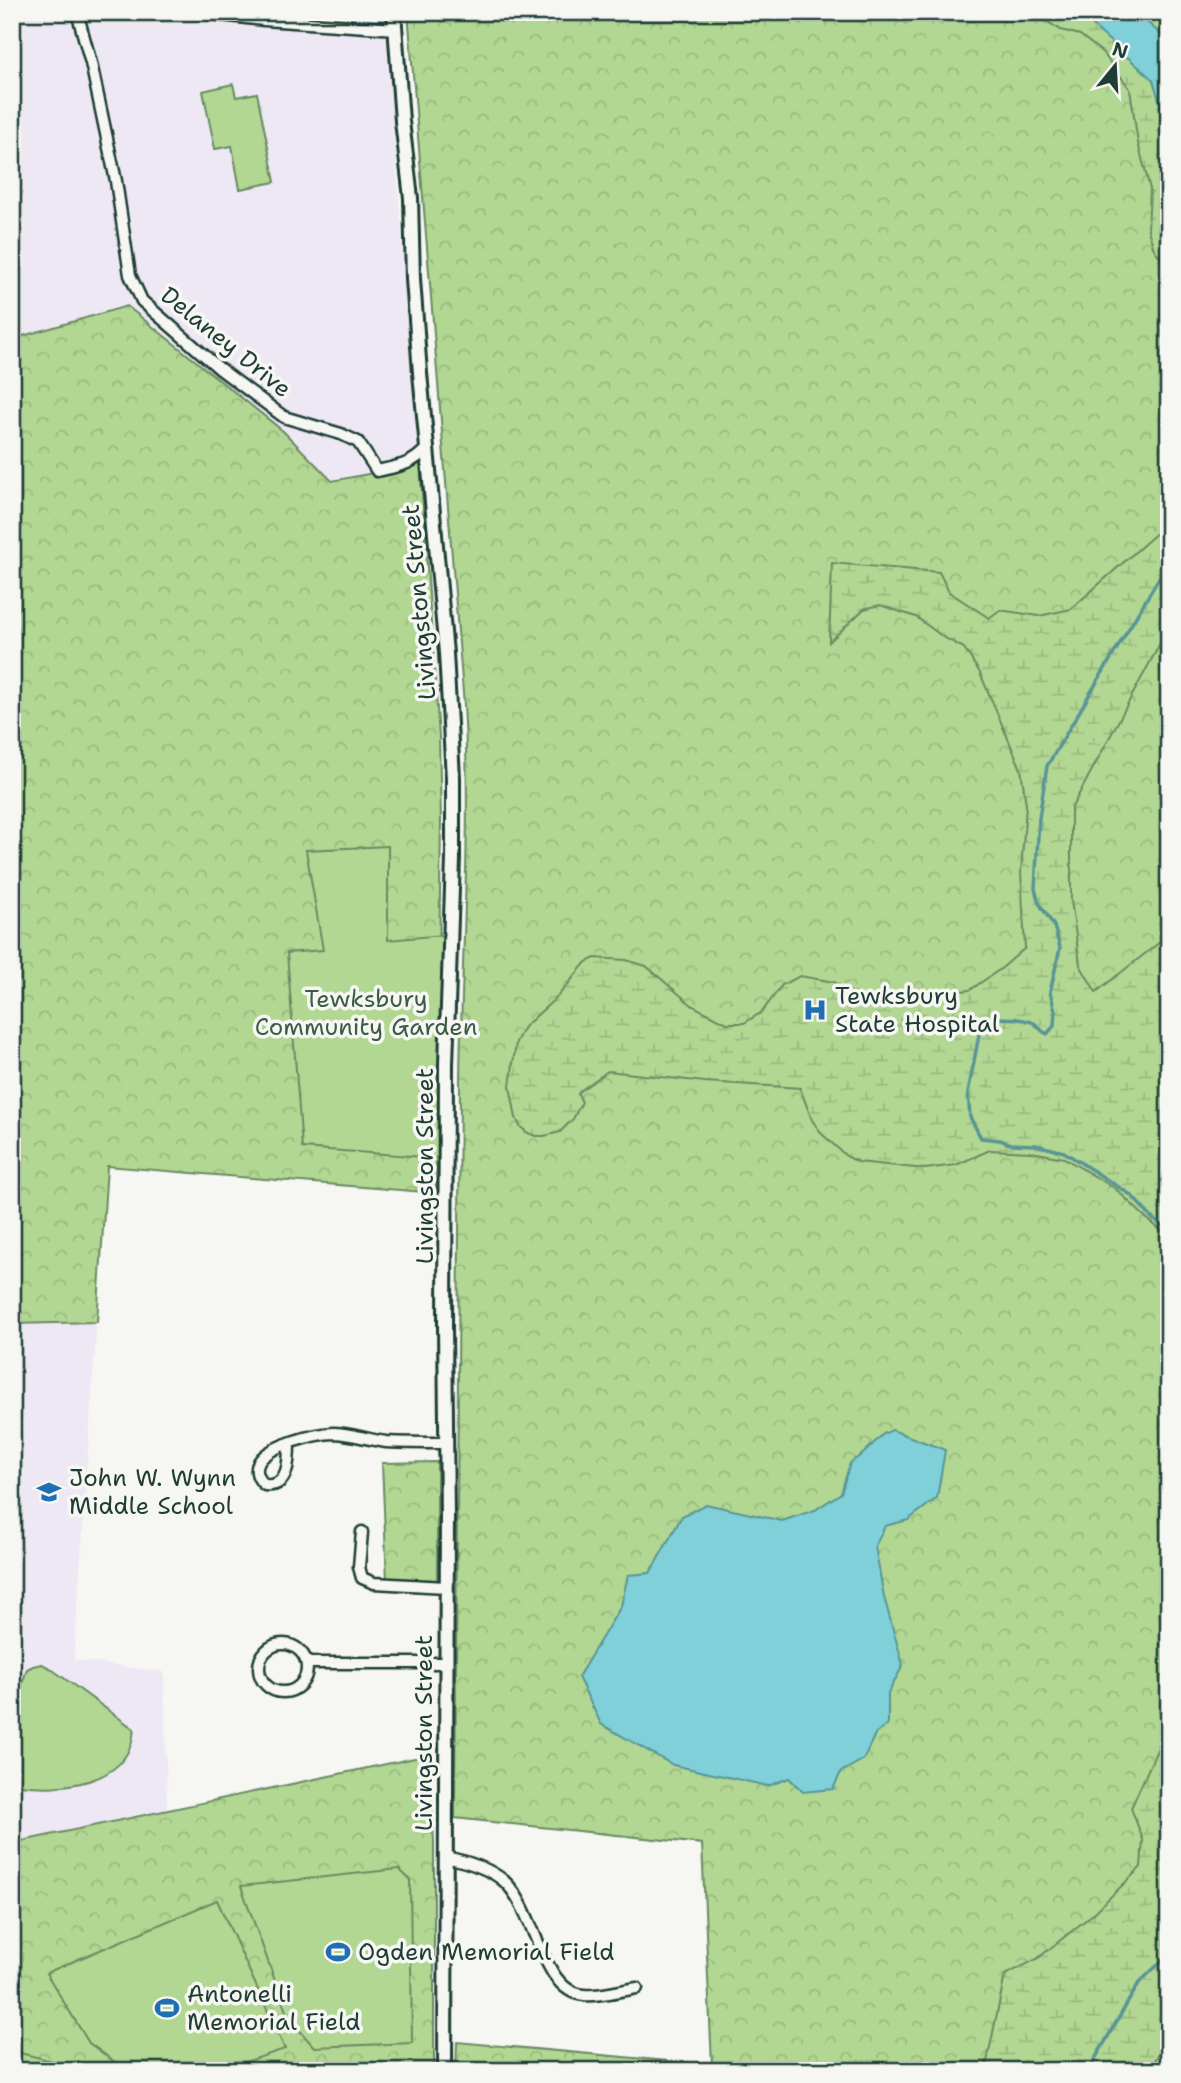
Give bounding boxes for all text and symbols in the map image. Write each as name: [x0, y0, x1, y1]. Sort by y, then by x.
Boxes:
north arrow: [1080, 32, 1150, 102]
text: N: [1109, 36, 1131, 65]
street label: Delaney Drive: [154, 279, 298, 405]
street label: Livingston Street: [394, 503, 444, 701]
place label: Tewksbury State Hospital: [835, 980, 1000, 1040]
park label: Tewksbury Community Garden: [255, 983, 477, 1043]
hospital icon: Tewksbury State Hospital: [801, 996, 829, 1024]
street label: Livingston Street: [409, 1068, 441, 1264]
place label: John W. Wynn Middle School: [69, 1462, 236, 1522]
school or university icon: John W. Wynn Middle School: [35, 1478, 63, 1506]
street label: Livingston Street: [408, 1635, 440, 1831]
place label: Ogden Memorial Field: [358, 1936, 614, 1968]
sports icon: Ogden Memorial Field: [324, 1938, 352, 1966]
place label: Antonelli Memorial Field: [187, 1978, 360, 2038]
sports icon: Antonelli Memorial Field: [153, 1994, 181, 2022]

